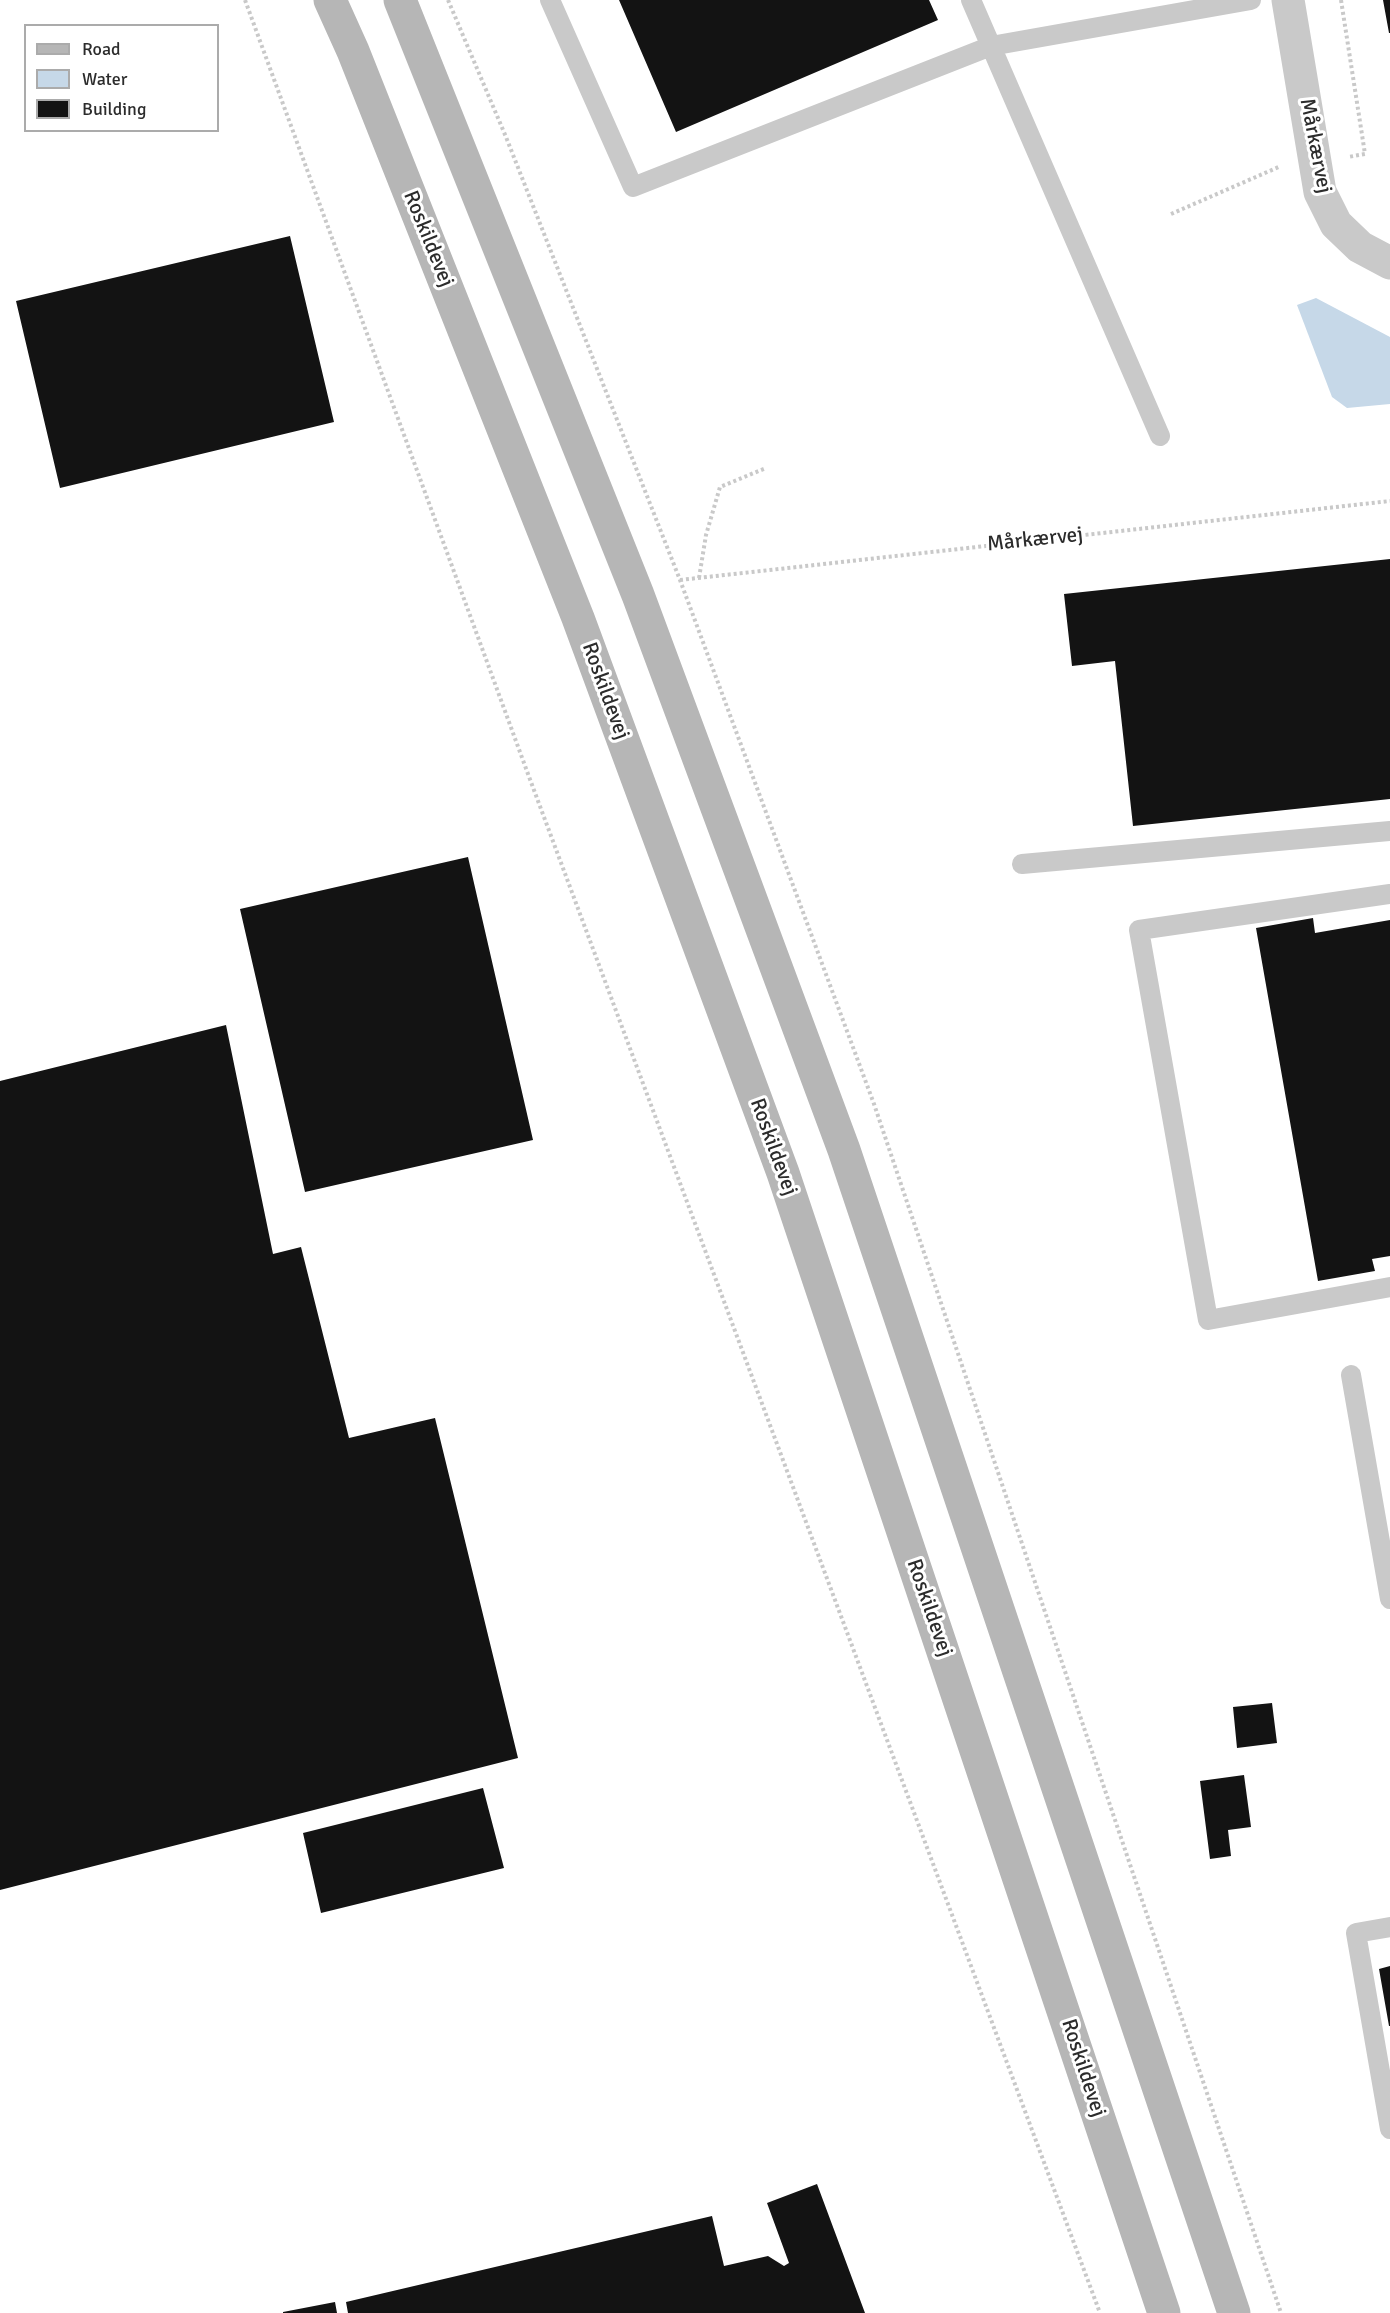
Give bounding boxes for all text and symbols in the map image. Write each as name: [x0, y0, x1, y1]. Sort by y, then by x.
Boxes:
legend: [24, 24, 219, 132]
text: Road: [82, 38, 121, 60]
text: Water: [82, 68, 127, 90]
street label: Mårkærvej: [1293, 96, 1337, 196]
text: Building: [82, 98, 146, 120]
street label: Roskildevej: [397, 187, 459, 291]
street label: Mårkærvej: [986, 522, 1084, 558]
street label: Roskildevej: [576, 639, 634, 743]
street label: Roskildevej: [744, 1095, 802, 1199]
street label: Roskildevej: [901, 1556, 957, 1660]
street label: Roskildevej: [1055, 2016, 1111, 2120]

